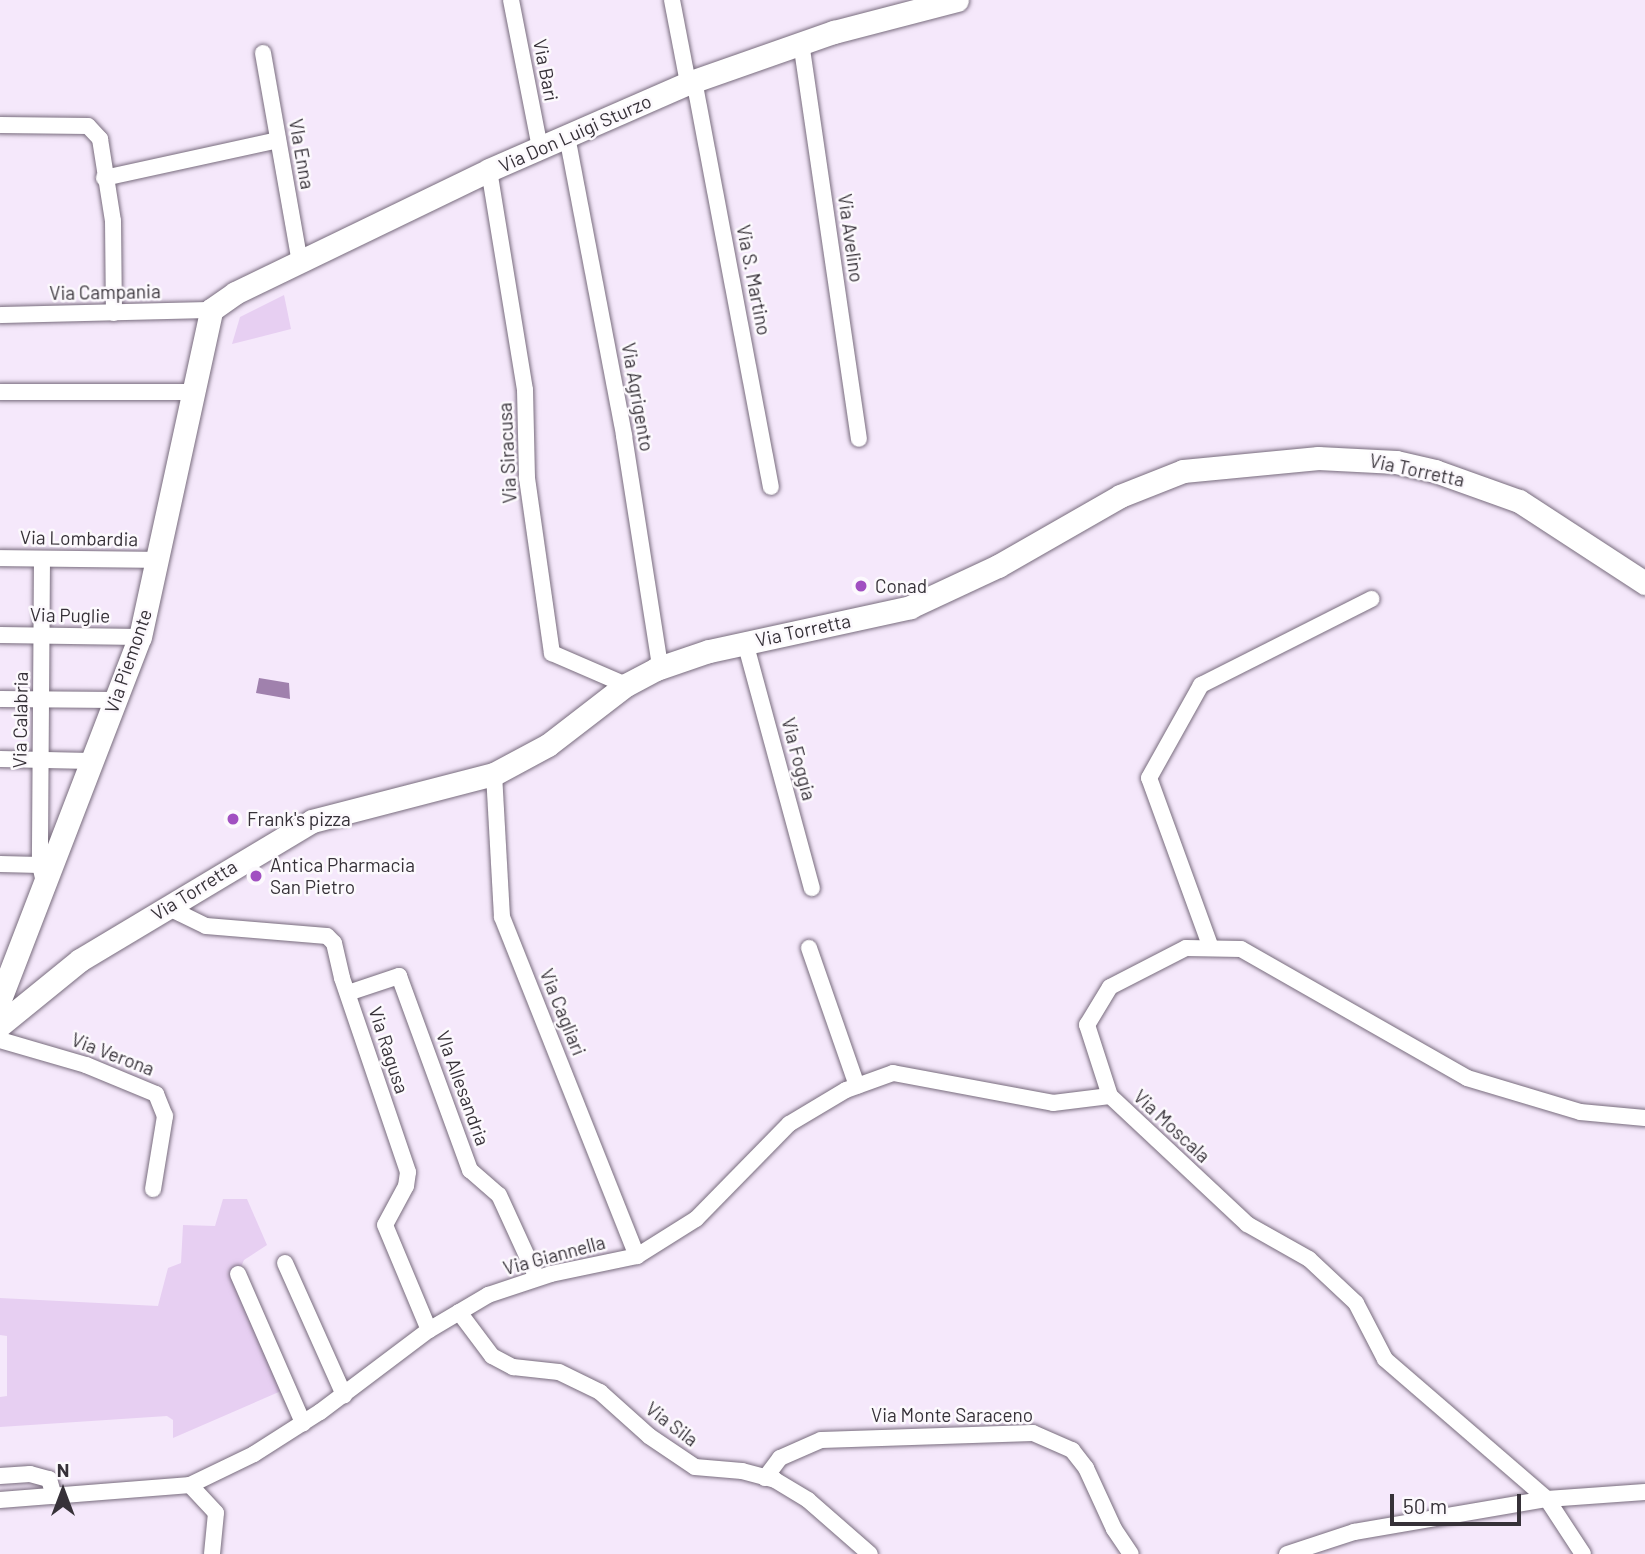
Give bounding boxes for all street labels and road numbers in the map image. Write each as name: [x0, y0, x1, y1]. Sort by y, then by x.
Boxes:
street label: Via Bari: [529, 37, 563, 103]
street label: Via Don Luigi Sturzo: [495, 89, 655, 177]
street label: VIa Enna: [285, 117, 319, 191]
street label: Via Avelino: [834, 192, 868, 284]
street label: Via S. Martino: [732, 223, 776, 337]
street label: Via Campania: [49, 280, 161, 304]
street label: Via Agrigento: [617, 341, 659, 453]
street label: Via Siracusa: [493, 402, 521, 504]
street label: Via Torretta: [1367, 449, 1467, 491]
street label: Via Lombardia: [20, 526, 138, 550]
street label: Via Puglie: [30, 603, 110, 627]
street label: Via Piemonte: [100, 606, 156, 716]
street label: Via Torretta: [753, 609, 853, 651]
street label: Via Calabria: [8, 672, 32, 768]
street label: Via Foggia: [777, 715, 821, 803]
street label: Via Torretta: [147, 855, 241, 925]
street label: Via Cagliari: [535, 965, 591, 1059]
street label: Via Ragusa: [364, 1004, 414, 1096]
street label: VIa Allesandria: [432, 1027, 494, 1149]
street label: Via Verona: [68, 1028, 158, 1080]
street label: Via Moscala: [1129, 1085, 1215, 1167]
street label: Via Giannella: [500, 1230, 608, 1280]
street label: Via Sila: [641, 1397, 703, 1451]
street label: Via Monte Saraceno: [871, 1404, 1033, 1426]

